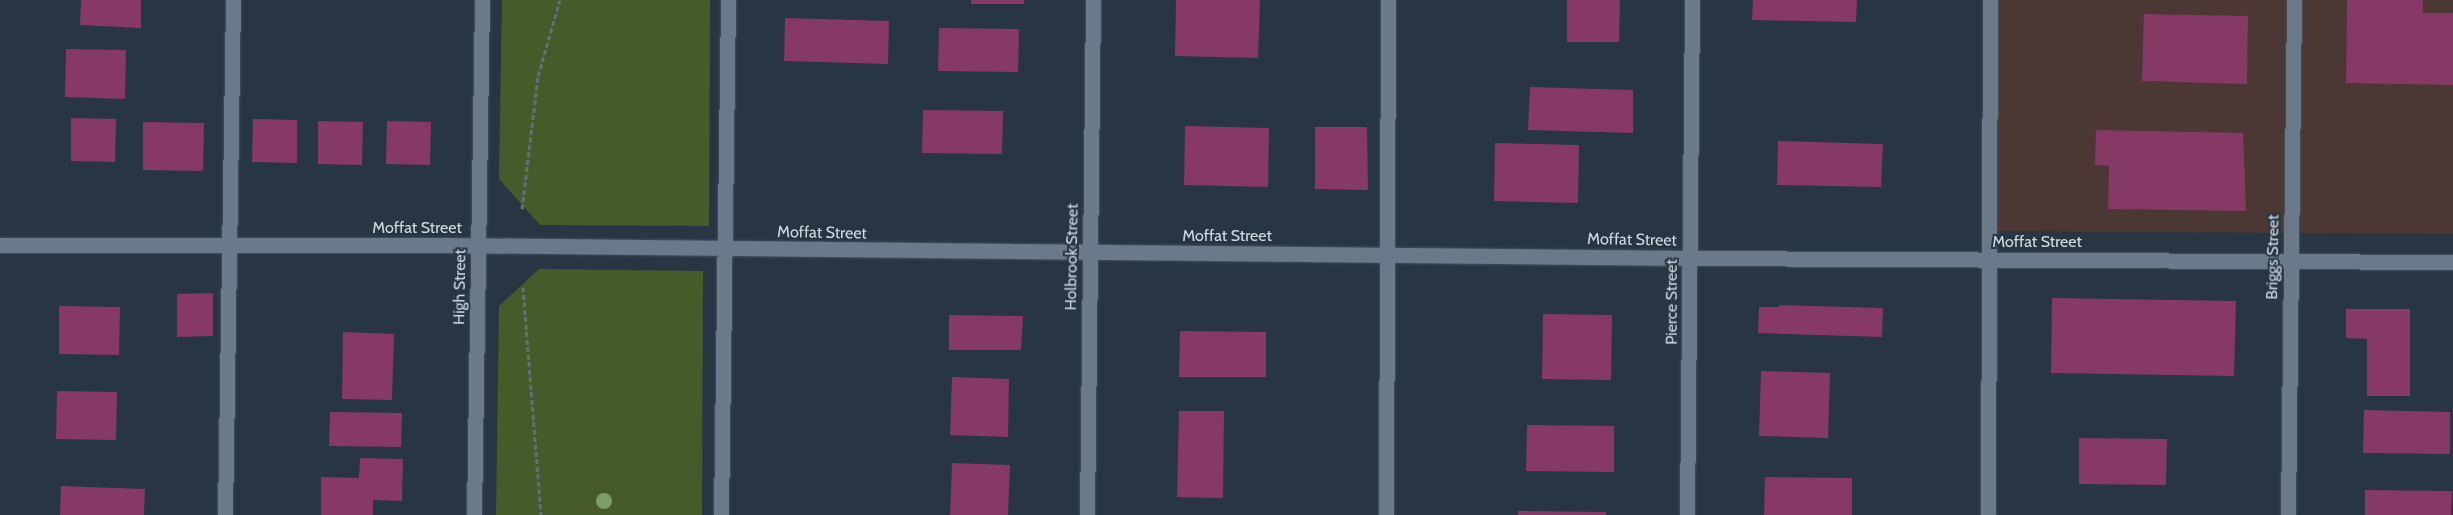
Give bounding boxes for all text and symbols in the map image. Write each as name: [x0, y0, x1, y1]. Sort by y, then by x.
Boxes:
street label: Holbrook Street: [1061, 203, 1083, 311]
street label: Briggs Street: [2263, 214, 2283, 300]
street label: Moffat Street: [372, 218, 462, 238]
street label: Moffat Street: [777, 223, 867, 243]
street label: Moffat Street: [1182, 226, 1272, 246]
street label: Moffat Street: [1587, 230, 1677, 250]
street label: Moffat Street: [1992, 232, 2082, 252]
street label: High Street: [450, 249, 470, 325]
street label: Pierce Street: [1662, 259, 1682, 345]

